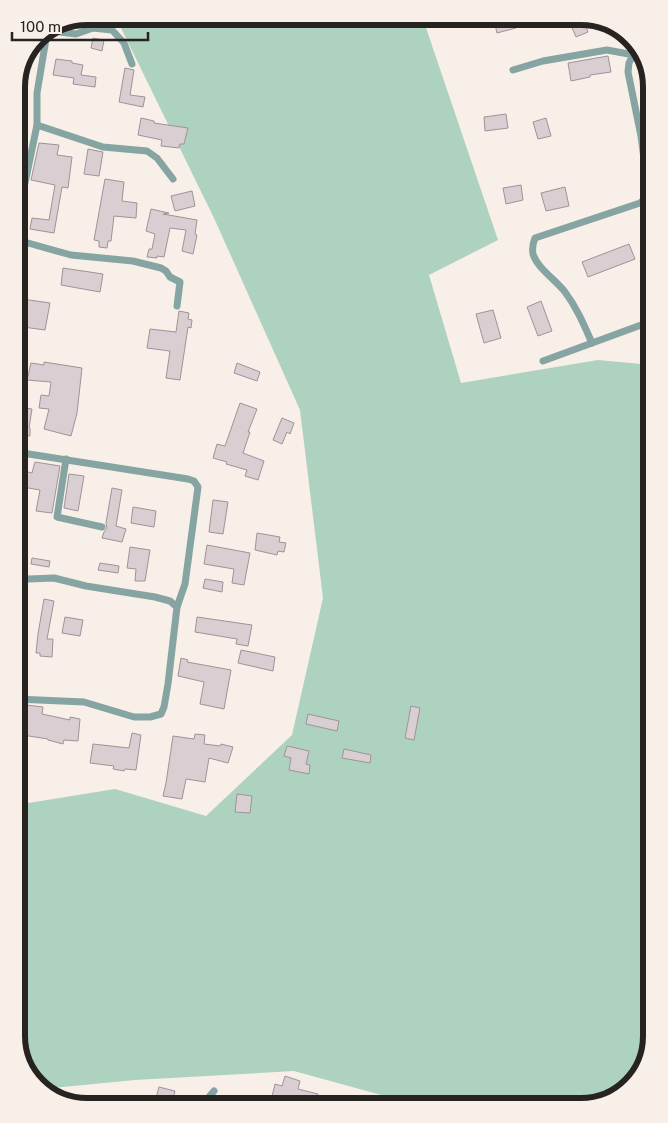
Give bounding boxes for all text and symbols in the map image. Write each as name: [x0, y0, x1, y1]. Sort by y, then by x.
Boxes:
scale bar: [12, 10, 149, 42]
text: 100 m: [20, 18, 61, 35]

